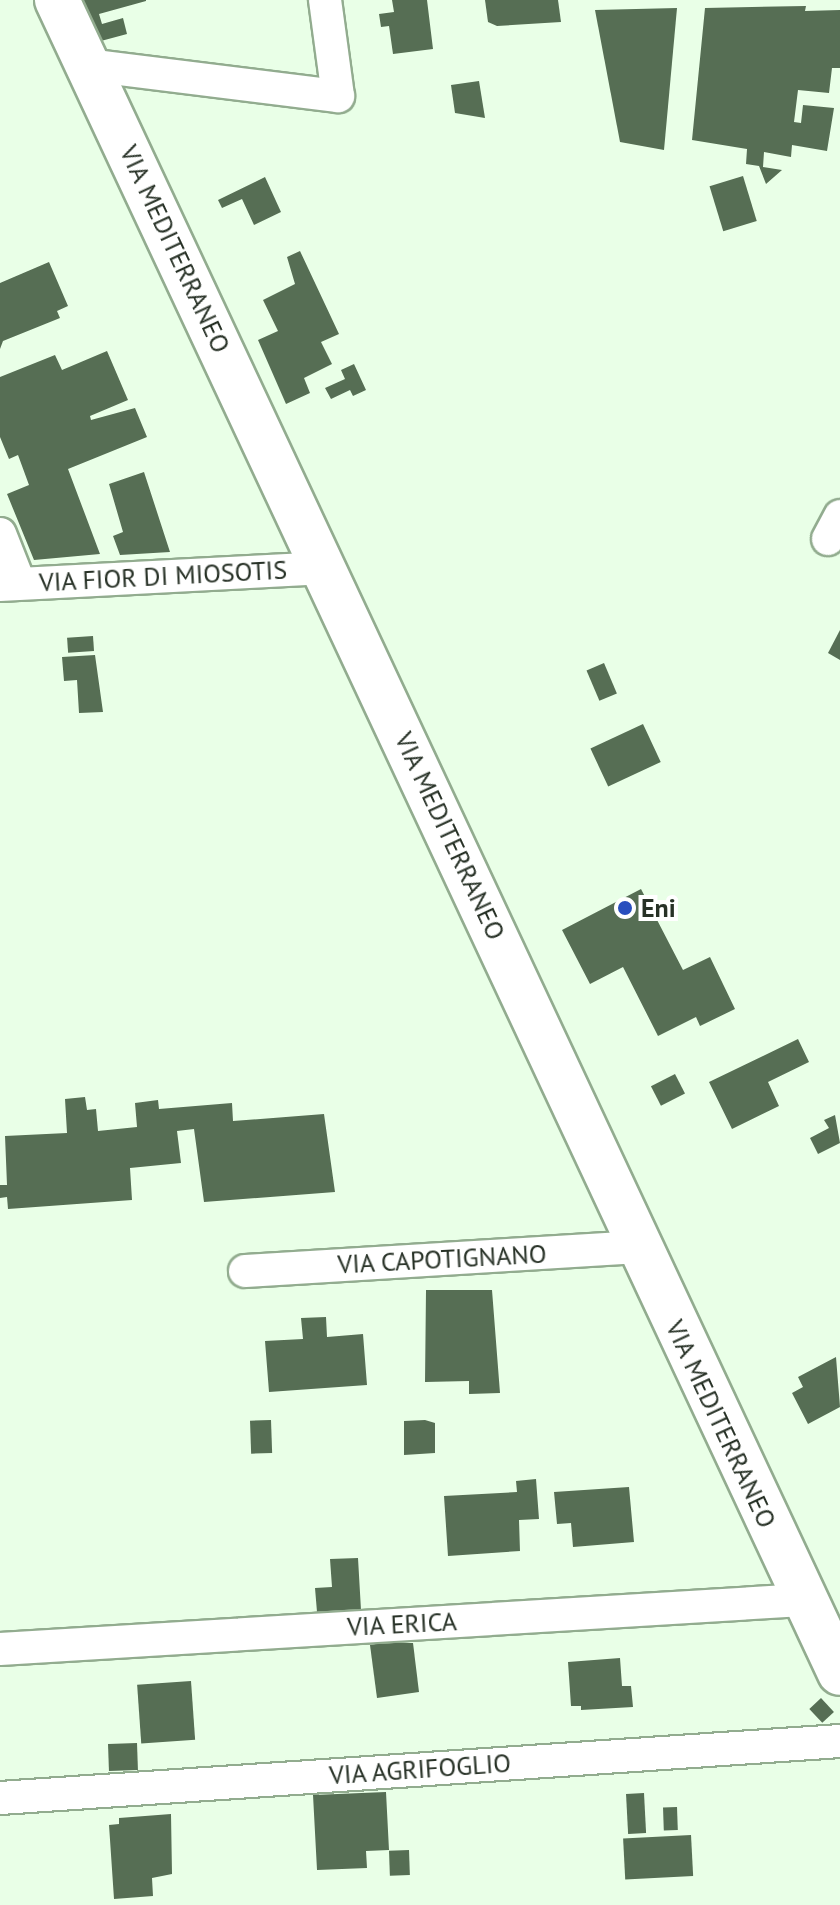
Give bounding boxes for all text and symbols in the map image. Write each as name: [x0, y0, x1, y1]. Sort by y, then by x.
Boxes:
street label: VIA MEDITERRANEO: [113, 140, 237, 358]
street label: VIA FIOR DI MIOSOTIS: [38, 554, 288, 598]
street label: VIA MEDITERRANEO: [388, 727, 512, 945]
place label: Eni: [641, 892, 676, 924]
marker: Eni: [616, 899, 634, 917]
street label: VIA CAPOTIGNANO: [336, 1238, 548, 1280]
street label: VIA MEDITERRANEO: [659, 1315, 783, 1533]
street label: VIA ERICA: [346, 1606, 458, 1642]
street label: VIA AGRIFOGLIO: [327, 1747, 513, 1791]

